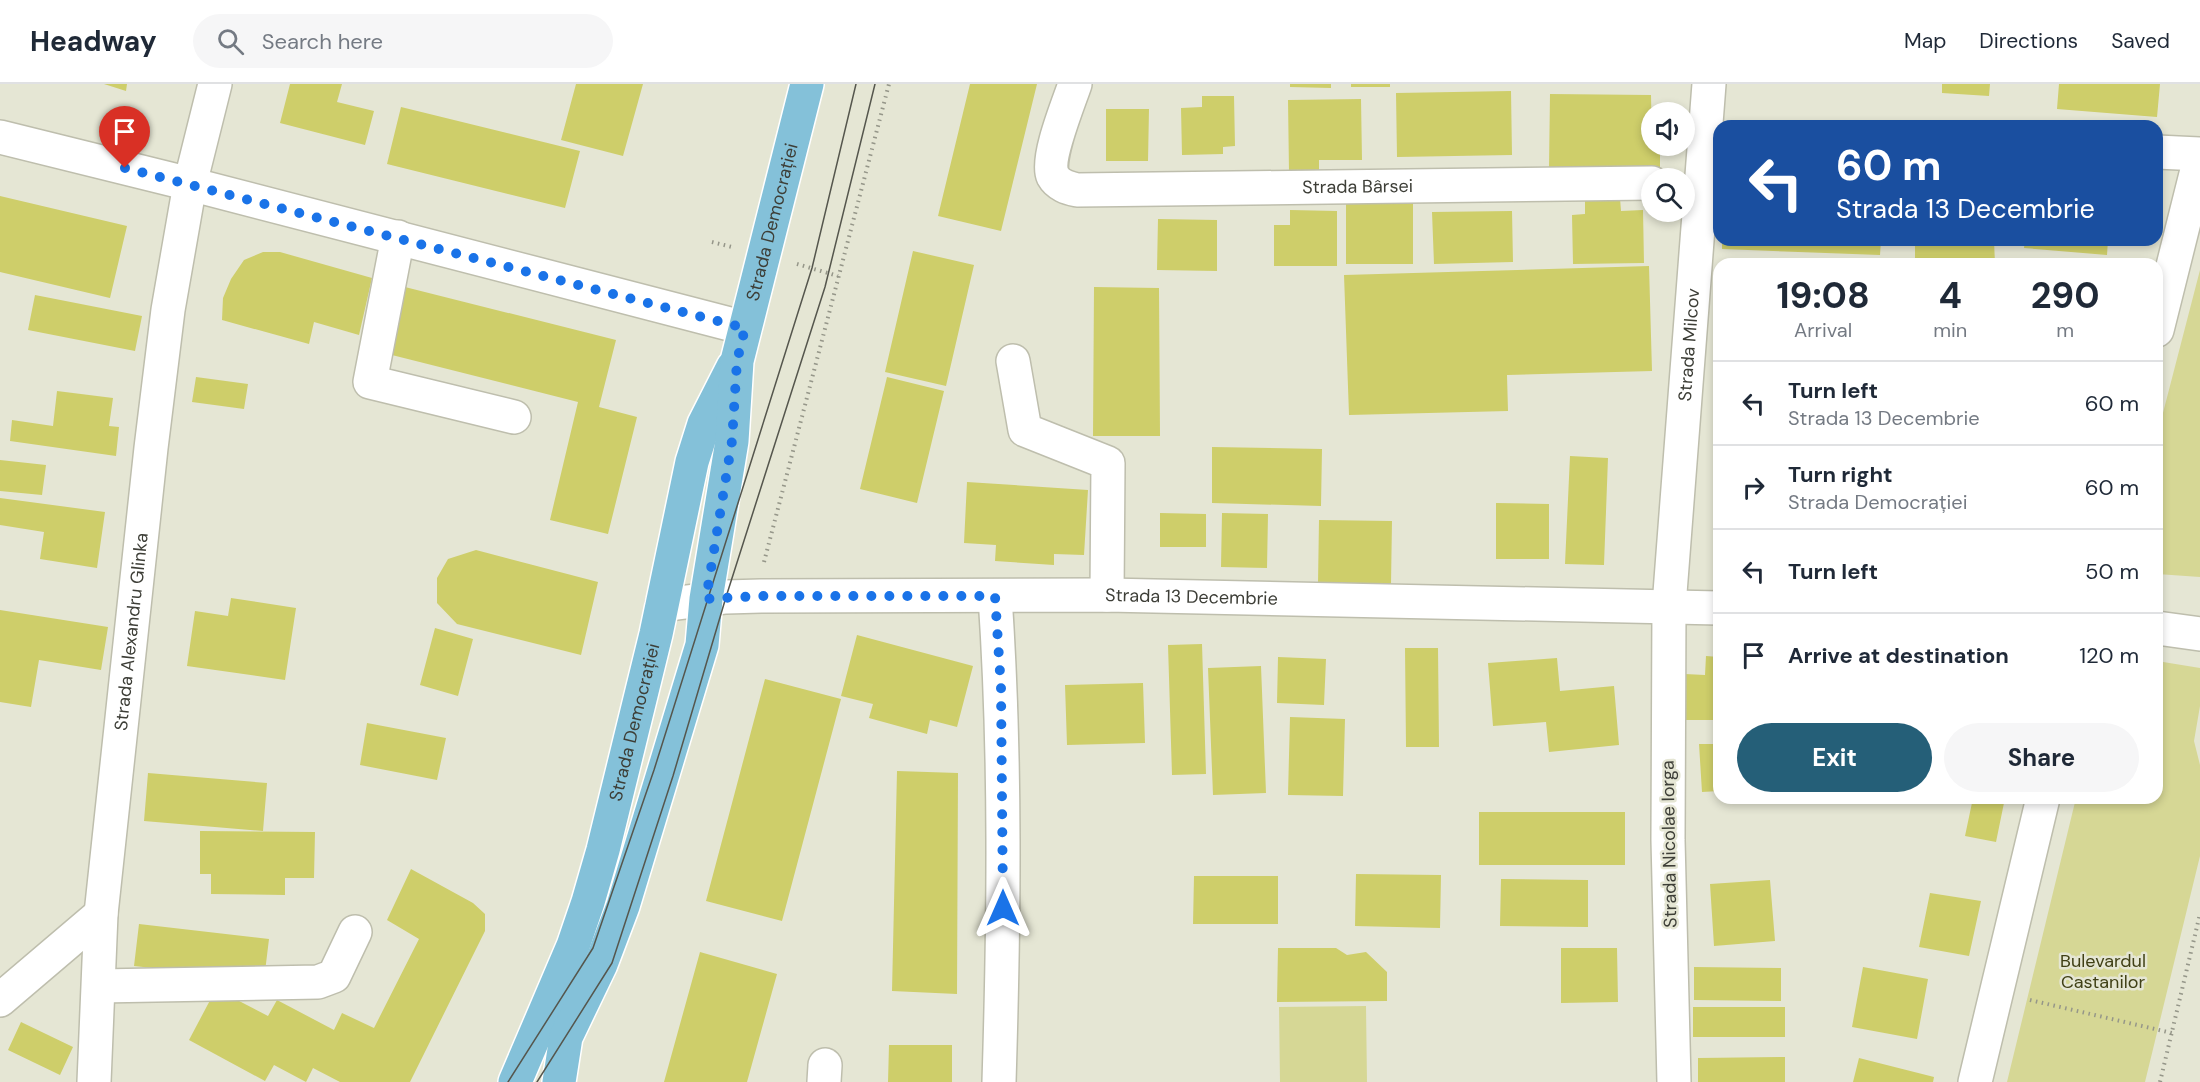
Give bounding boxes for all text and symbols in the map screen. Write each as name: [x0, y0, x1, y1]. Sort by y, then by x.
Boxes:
search box: [193, 14, 613, 68]
text: Headway: [30, 23, 157, 60]
icon: search: [214, 25, 247, 58]
text: Search here: [262, 27, 383, 56]
text: Map: [1904, 27, 1946, 55]
text: Directions: [1979, 27, 2078, 55]
text: Saved: [2111, 27, 2170, 55]
map controls: [1641, 102, 1695, 222]
button: sound: [1641, 102, 1695, 156]
pin: [99, 106, 150, 168]
icon: arrive: [108, 115, 141, 148]
text: 60 m: [1836, 138, 1942, 193]
street label: Strada Democrației: [741, 141, 804, 303]
icon: left: [1737, 144, 1815, 222]
button: search: [1641, 168, 1695, 222]
street label: Strada Bârsei: [1302, 174, 1413, 199]
text: Strada 13 Decembrie: [1836, 191, 2095, 226]
text: 19:08: [1776, 272, 1870, 319]
text: 4: [1939, 272, 1962, 319]
text: 290: [2031, 272, 2100, 319]
street label: Strada Milcov: [1673, 287, 1705, 402]
text: Arrival: [1794, 317, 1852, 343]
text: min: [1933, 317, 1967, 343]
text: m: [2056, 317, 2074, 343]
text: Turn left: [1788, 376, 1878, 405]
icon: left: [1737, 387, 1770, 420]
text: 60 m: [2085, 389, 2139, 418]
text: Strada 13 Decembrie: [1788, 405, 1980, 431]
text: Turn right: [1788, 460, 1893, 489]
icon: right: [1737, 471, 1770, 504]
text: 60 m: [2085, 473, 2139, 502]
text: Strada Democrației: [1788, 489, 1968, 515]
street label: Strada Alexandru Glinka: [109, 532, 154, 732]
icon: left: [1737, 555, 1770, 588]
text: Turn left: [1788, 557, 1878, 586]
text: 50 m: [2085, 557, 2139, 586]
street label: Strada 13 Decembrie: [1105, 583, 1278, 611]
icon: arrive: [1737, 639, 1770, 672]
street label: Strada Democrației: [603, 641, 665, 804]
text: Arrive at destination: [1788, 641, 2009, 670]
text: 120 m: [2079, 641, 2139, 670]
button: Exit: [1737, 723, 1932, 792]
button: Share: [1944, 723, 2139, 792]
street label: Strada Nicolae Iorga: [1656, 760, 1682, 928]
position arrow: [971, 876, 1035, 940]
park label: Bulevardul Castanilor: [2060, 949, 2146, 994]

